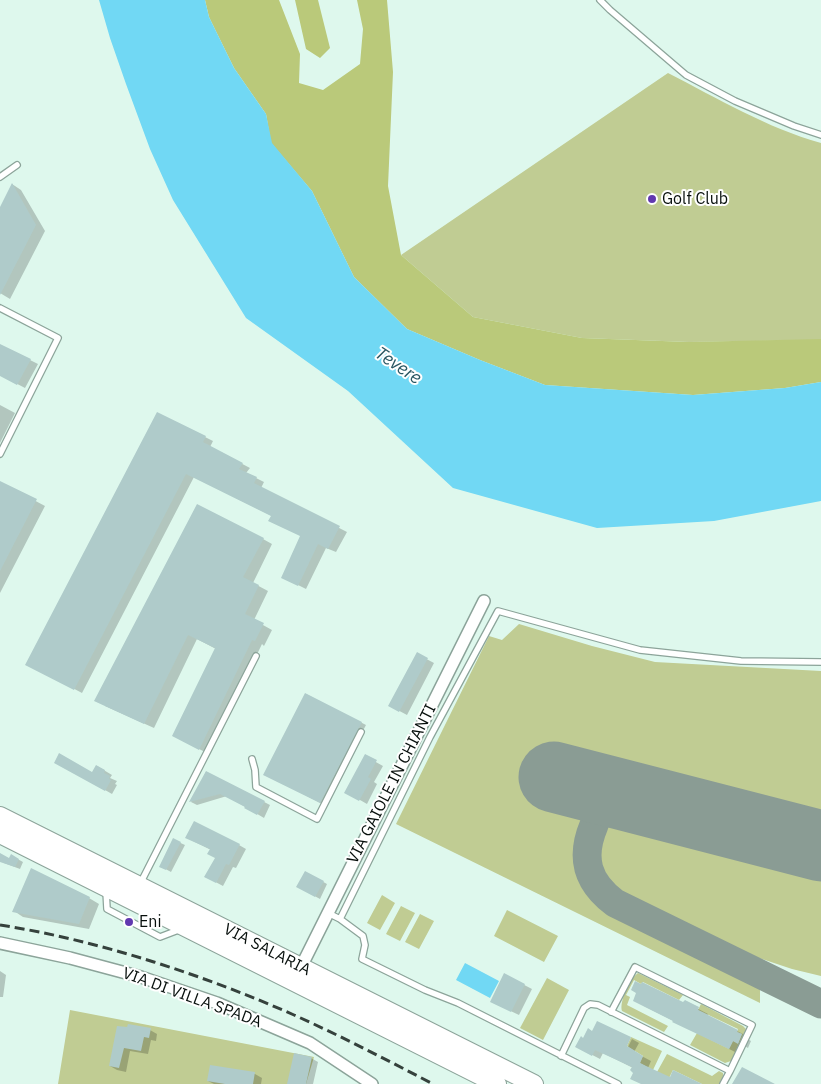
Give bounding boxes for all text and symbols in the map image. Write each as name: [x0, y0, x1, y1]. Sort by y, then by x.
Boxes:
place label: Golf Club: [662, 189, 728, 209]
marker: Golf Club: [646, 193, 658, 205]
water label: Tevere: [371, 343, 425, 389]
street label: VIA GAIOLE IN CHIANTI: [343, 701, 441, 867]
place label: Eni: [139, 912, 161, 932]
marker: Eni: [123, 916, 135, 928]
street label: VIA SALARIA: [220, 920, 314, 980]
street label: VIA DI VILLA SPADA: [120, 964, 264, 1032]

